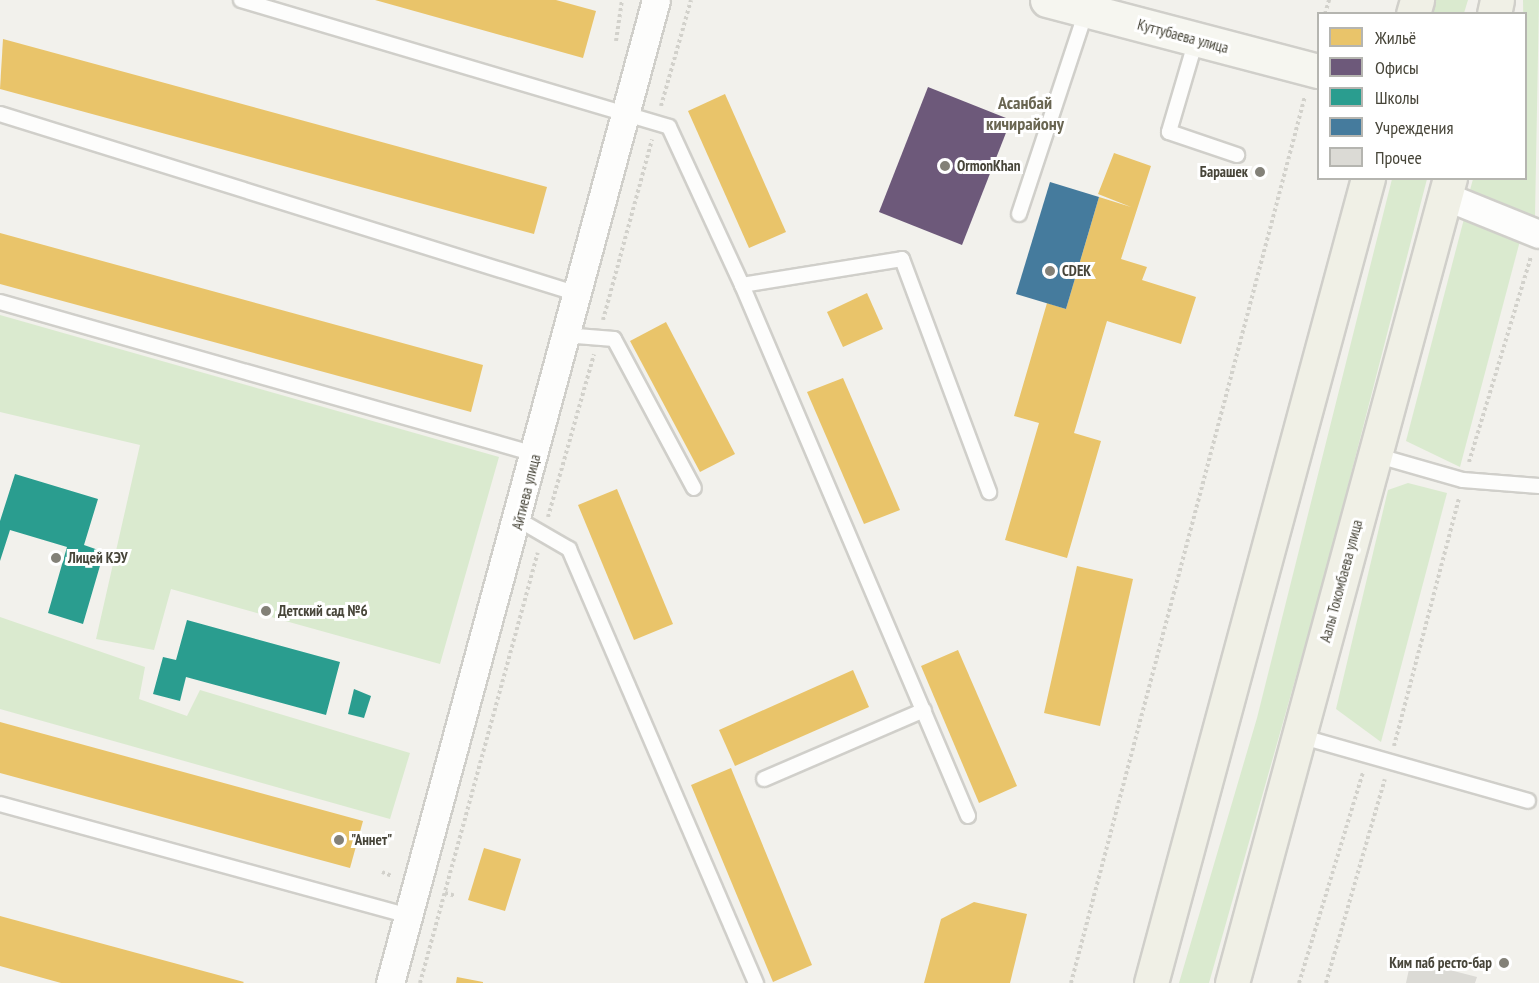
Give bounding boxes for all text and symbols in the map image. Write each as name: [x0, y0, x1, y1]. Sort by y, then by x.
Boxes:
legend: [1317, 12, 1527, 180]
street label: Куттубаева улица: [1135, 15, 1231, 57]
text: Жильё: [1375, 26, 1416, 49]
text: Офисы: [1375, 56, 1419, 79]
text: Школы: [1375, 86, 1419, 109]
district label: Асанбай кичирайону: [986, 93, 1064, 136]
text: Учреждения: [1375, 116, 1453, 139]
text: Прочее: [1375, 146, 1422, 169]
place label: OrmonKhan: [957, 157, 1020, 175]
marker: OrmonKhan: [938, 159, 952, 173]
place label: Барашек: [1200, 163, 1248, 181]
marker: Барашек: [1253, 165, 1267, 179]
place label: CDEK: [1062, 262, 1091, 280]
marker: CDEK: [1043, 264, 1057, 278]
street label: Айтиева улица: [508, 452, 544, 532]
street label: Аалы Токомбаева улица: [1316, 517, 1366, 645]
place label: Лицей КЭУ: [68, 549, 128, 567]
marker: Лицей КЭУ: [49, 551, 63, 565]
place label: Детский сад №6: [278, 602, 368, 620]
marker: Детский сад №6: [259, 604, 273, 618]
place label: "Аннет": [351, 831, 392, 849]
marker: "Аннет": [332, 833, 346, 847]
place label: Ким паб ресто-бар: [1389, 954, 1492, 972]
marker: Ким паб ресто-бар: [1497, 956, 1511, 970]

